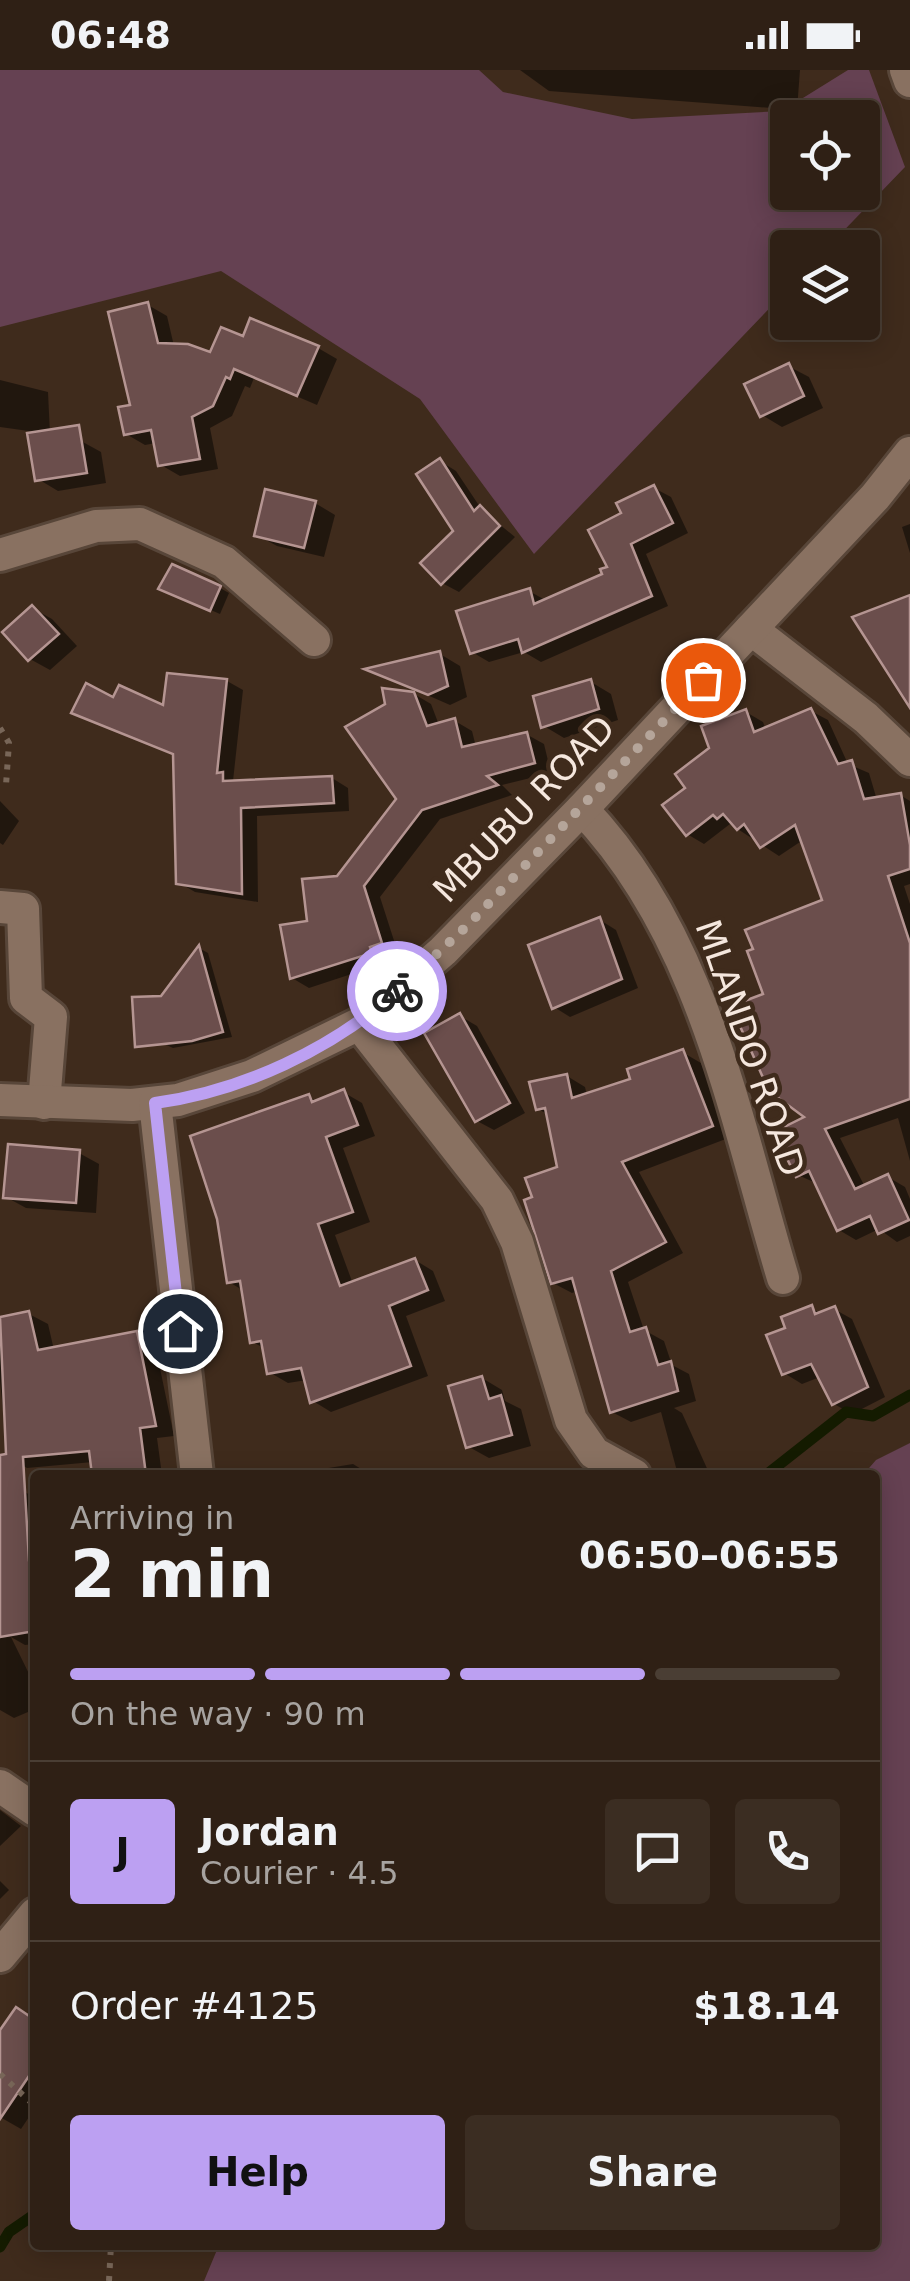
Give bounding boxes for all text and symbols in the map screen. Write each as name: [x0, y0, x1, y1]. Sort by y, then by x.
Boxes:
text: 06:48: [50, 13, 171, 57]
map controls: [770, 100, 880, 340]
button: locate: [770, 100, 880, 210]
button: layers: [770, 230, 880, 340]
pin: [661, 638, 746, 723]
icon: bag: [676, 653, 731, 708]
street label: MBUBU ROAD: [425, 708, 623, 910]
street label: MLANDO ROAD: [687, 915, 813, 1181]
courier: [347, 941, 447, 1041]
icon: bike: [370, 964, 425, 1019]
pin: [138, 1289, 223, 1374]
icon: home: [153, 1304, 208, 1359]
text: Arriving in: [70, 1499, 234, 1537]
text: 06:50–06:55: [579, 1533, 840, 1577]
text: 2 min: [70, 1537, 274, 1612]
text: On the way · 90 m: [70, 1695, 366, 1733]
button: chat: [605, 1799, 710, 1904]
button: phone: [735, 1799, 840, 1904]
text: Jordan: [200, 1810, 339, 1854]
text: J: [115, 1829, 130, 1873]
text: Courier · 4.5: [200, 1854, 399, 1892]
text: Order #4125: [70, 1984, 319, 2028]
text: $18.14: [693, 1984, 840, 2028]
button: Help: [70, 2115, 445, 2230]
button: Share: [465, 2115, 840, 2230]

